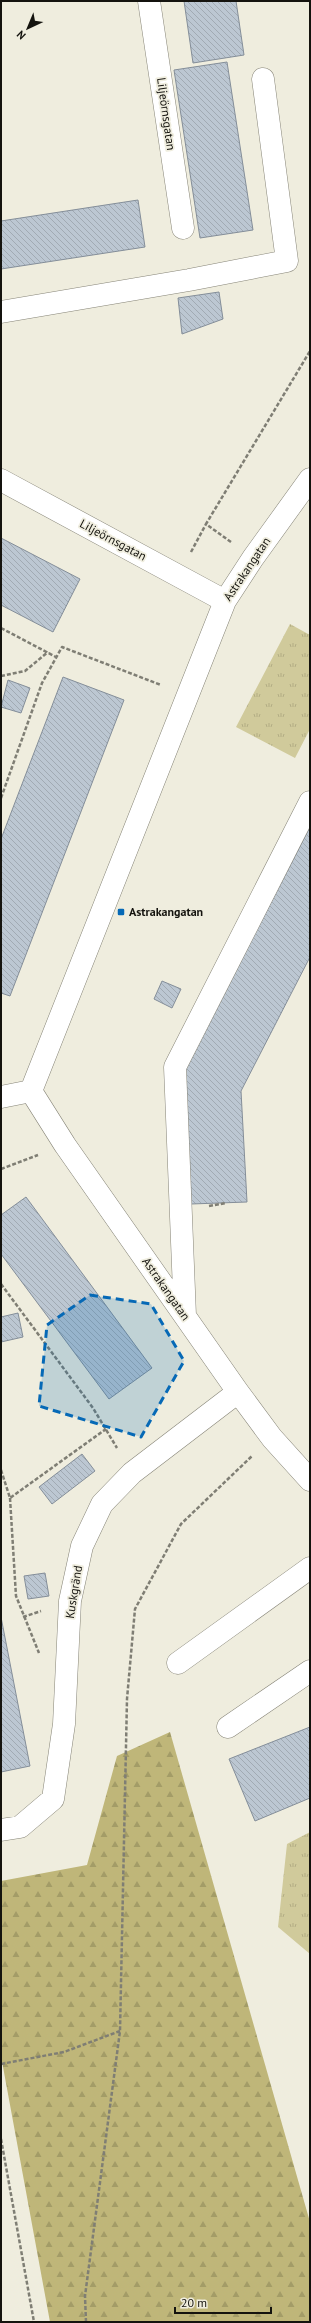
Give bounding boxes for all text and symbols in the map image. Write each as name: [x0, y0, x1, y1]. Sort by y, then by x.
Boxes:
north arrow: [8, 8, 48, 48]
text: N: [14, 28, 29, 43]
street label: Liljeörnsgatan: [154, 77, 179, 151]
street label: Liljeörnsgatan: [77, 516, 149, 563]
street label: Astrakangatan: [220, 534, 273, 603]
place label: Astrakangatan: [129, 904, 203, 919]
marker: Astrakangatan: [116, 907, 126, 917]
street label: Astrakangatan: [139, 1254, 194, 1323]
street label: Kuskgränd: [62, 1564, 85, 1620]
scale bar: [175, 2289, 271, 2315]
text: 20 m: [181, 2295, 207, 2310]

